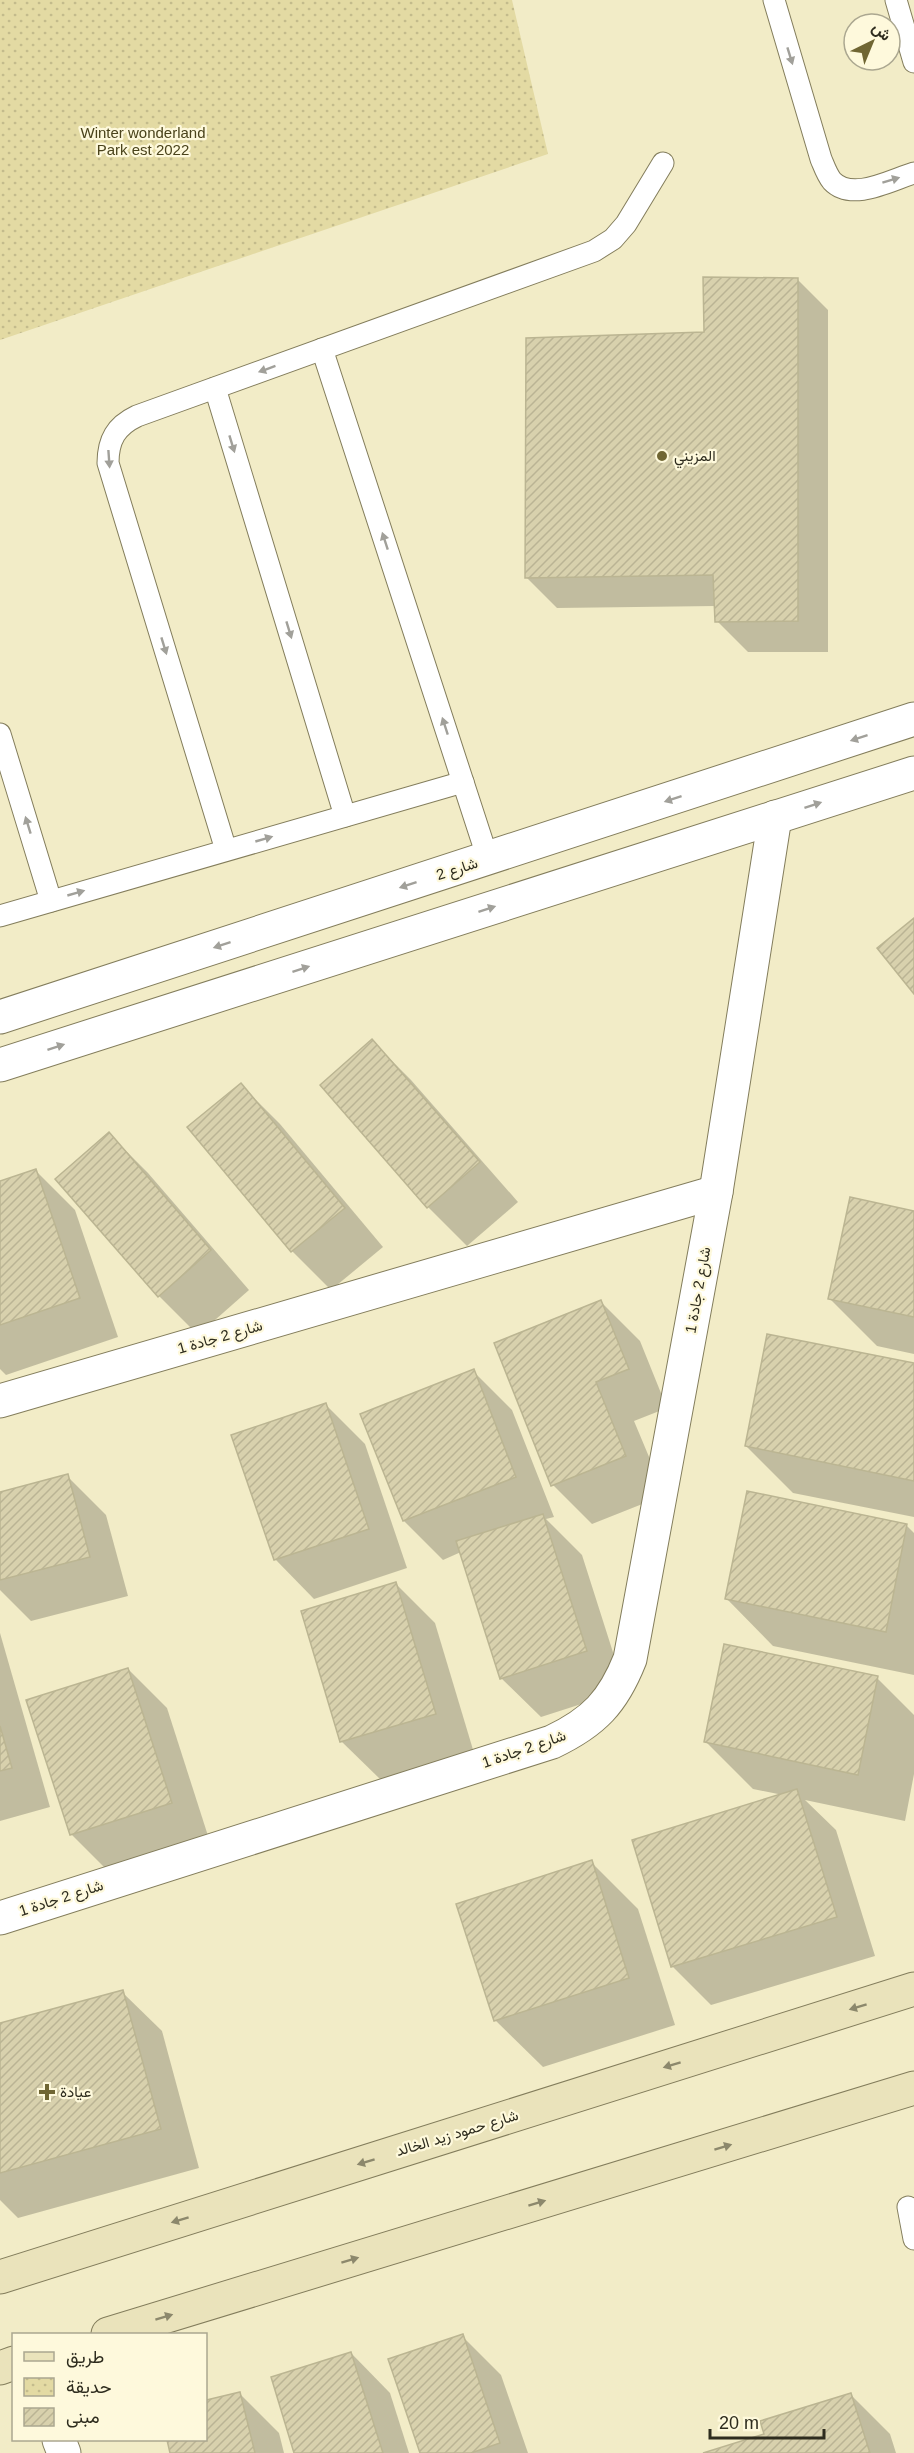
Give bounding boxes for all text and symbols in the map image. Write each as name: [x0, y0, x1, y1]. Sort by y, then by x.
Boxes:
north arrow: [842, 12, 902, 72]
text: ش: [868, 19, 895, 45]
one-way arrow: [786, 47, 795, 65]
park label: Winter wonderland Park est 2022: [80, 124, 206, 158]
one-way arrow: [882, 175, 900, 184]
one-way arrow: [258, 364, 276, 374]
one-way arrow: [228, 435, 237, 453]
place label: المزيني: [674, 447, 716, 469]
marker: المزيني: [655, 449, 669, 463]
one-way arrow: [105, 450, 114, 469]
one-way arrow: [379, 532, 389, 550]
one-way arrow: [285, 621, 294, 639]
one-way arrow: [160, 637, 169, 655]
one-way arrow: [439, 717, 449, 735]
one-way arrow: [850, 734, 868, 744]
one-way arrow: [664, 794, 682, 804]
one-way arrow: [804, 800, 822, 809]
one-way arrow: [23, 816, 32, 834]
one-way arrow: [255, 834, 273, 843]
street label: شارع 2: [434, 854, 481, 886]
one-way arrow: [399, 881, 417, 890]
one-way arrow: [67, 888, 85, 897]
one-way arrow: [478, 904, 496, 914]
one-way arrow: [213, 941, 231, 950]
one-way arrow: [292, 964, 310, 973]
one-way arrow: [47, 1042, 65, 1052]
street label: شارع 2 جادة 1: [682, 1245, 716, 1335]
street label: شارع 2 جادة 1: [175, 1316, 265, 1360]
street label: شارع 2 جادة 1: [480, 1726, 569, 1774]
street label: شارع 2 جادة 1: [17, 1876, 106, 1922]
one-way arrow: [849, 2002, 867, 2012]
one-way arrow: [663, 2061, 681, 2070]
marker: عيادة: [38, 2083, 56, 2101]
place label: عيادة: [60, 2083, 92, 2101]
street label: شارع حمود زيد الخالد: [394, 2106, 521, 2162]
one-way arrow: [714, 2141, 732, 2151]
one-way arrow: [357, 2157, 375, 2167]
one-way arrow: [528, 2198, 546, 2208]
one-way arrow: [171, 2216, 189, 2225]
one-way arrow: [341, 2255, 359, 2265]
one-way arrow: [155, 2312, 173, 2321]
legend: [12, 2333, 207, 2441]
text: طريق: [66, 2347, 104, 2368]
text: حديقة: [66, 2377, 112, 2397]
scale bar: [710, 2402, 824, 2440]
text: مبنى: [66, 2407, 100, 2428]
text: 20 m: [719, 2413, 759, 2433]

